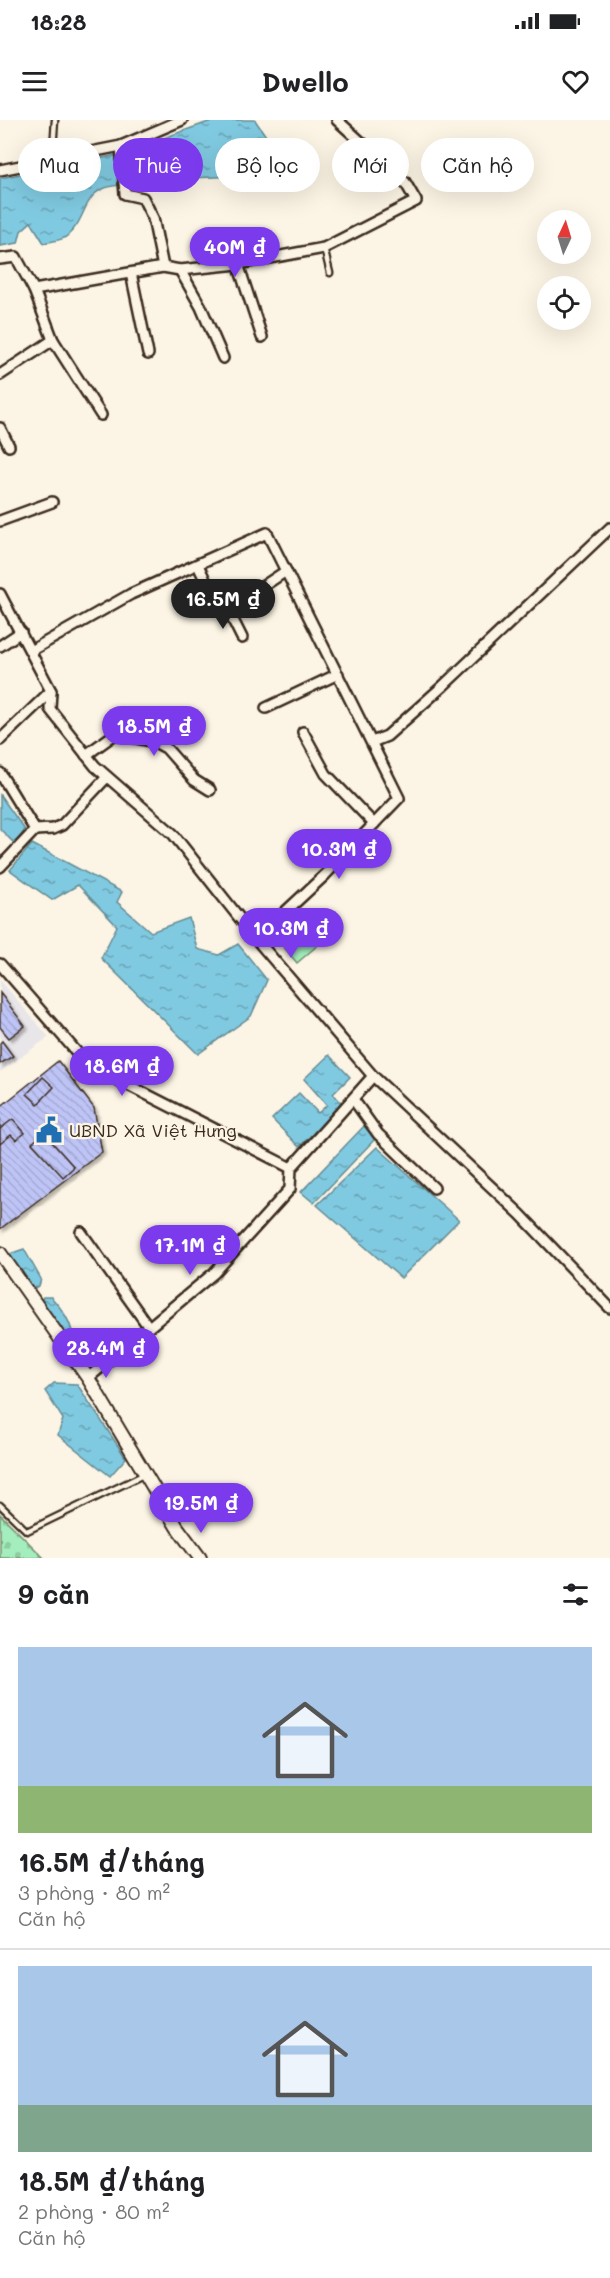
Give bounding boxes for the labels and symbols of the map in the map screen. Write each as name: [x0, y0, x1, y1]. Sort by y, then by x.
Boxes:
north arrow: [537, 210, 591, 264]
pin: 40M ₫: [193, 227, 277, 278]
pin: 16.5M ₫: [168, 579, 278, 630]
pin: 18.5M ₫: [99, 706, 209, 757]
pin: 10.3M ₫: [284, 829, 394, 880]
pin: 10.3M ₫: [236, 908, 346, 959]
pin: 18.6M ₫: [67, 1046, 177, 1097]
public building icon: UBND Xã Việt Hưng: [34, 1115, 64, 1145]
place label: UBND Xã Việt Hưng: [69, 1118, 237, 1142]
pin: 17.1M ₫: [135, 1225, 245, 1276]
pin: 28.4M ₫: [51, 1328, 161, 1379]
pin: 19.5M ₫: [146, 1483, 256, 1534]

